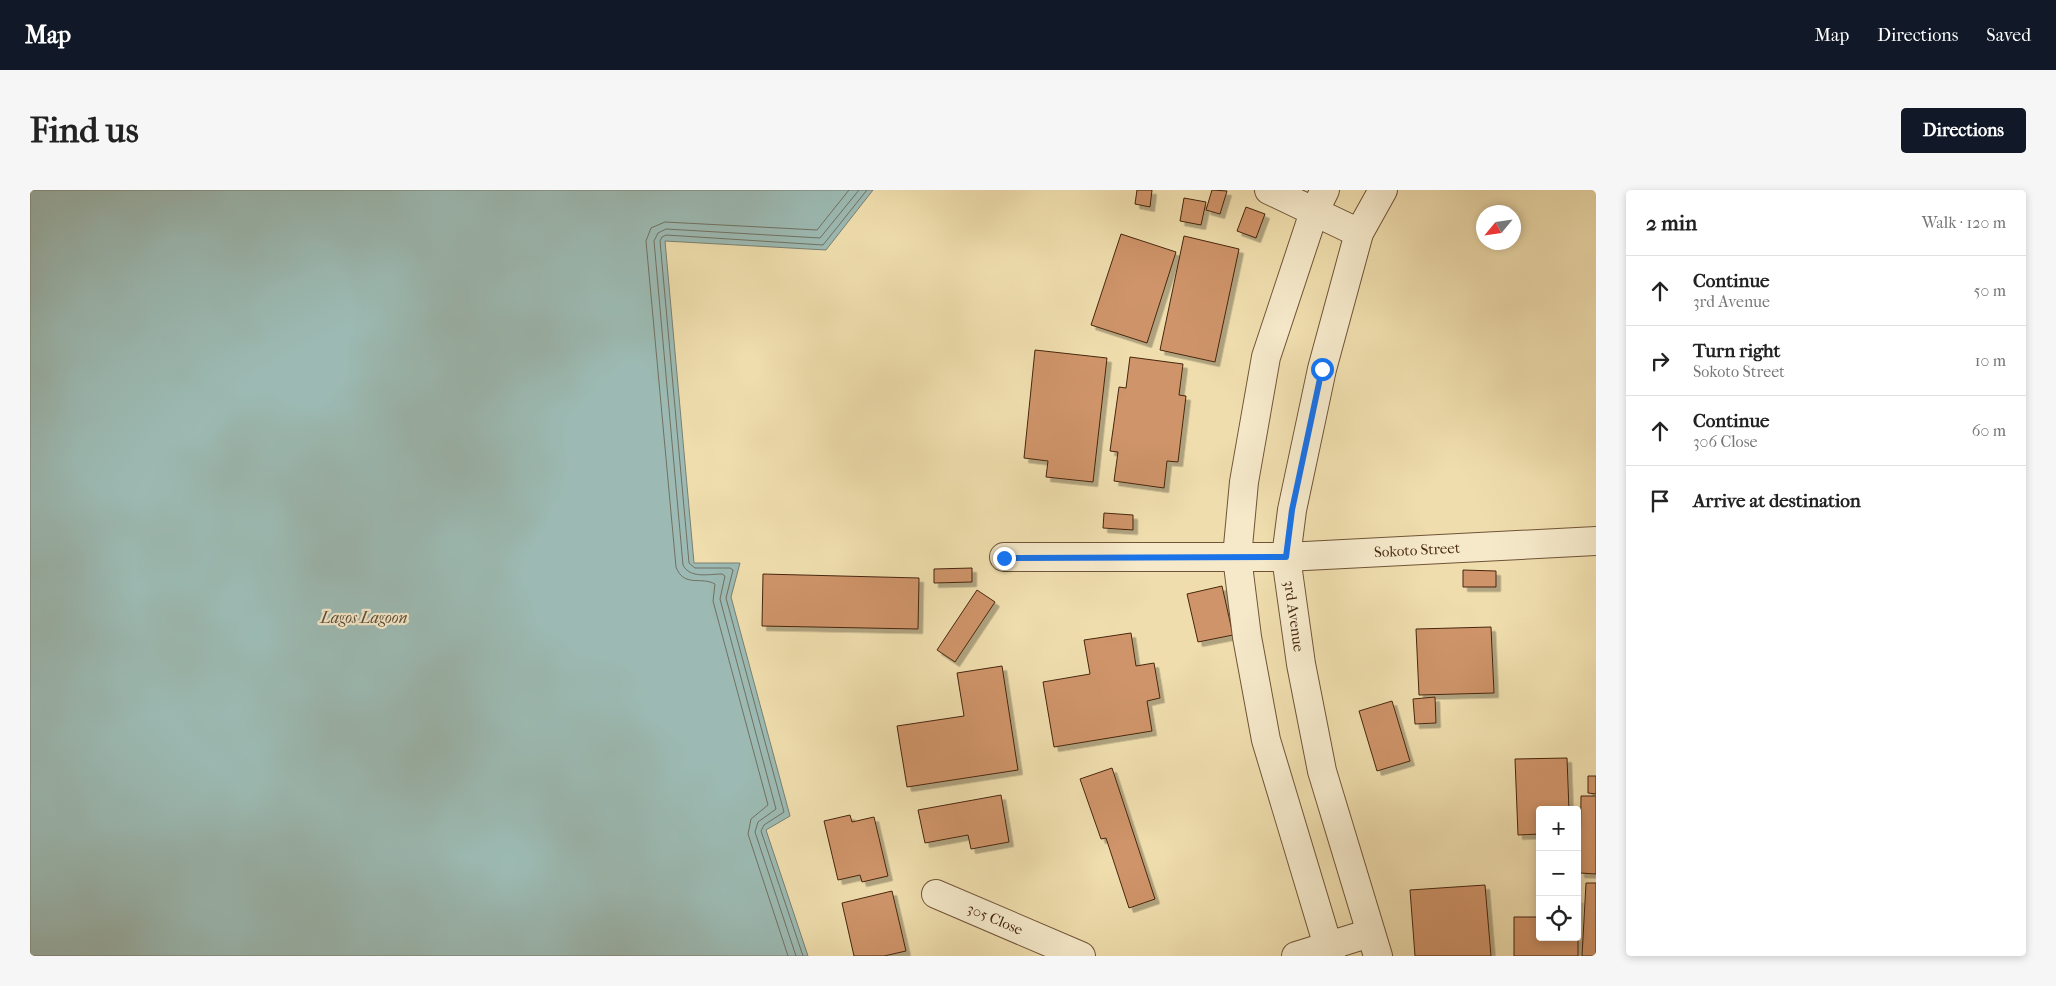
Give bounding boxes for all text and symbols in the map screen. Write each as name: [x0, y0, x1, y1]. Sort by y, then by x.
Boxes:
text: Map: [25, 21, 71, 49]
text: Map: [1815, 25, 1849, 46]
text: Directions: [1877, 25, 1958, 46]
text: Saved: [1986, 25, 2031, 46]
button: Directions: [1901, 108, 2026, 153]
text: Find us: [30, 110, 139, 151]
north arrow: [1476, 205, 1521, 250]
text: 2 min: [1646, 211, 1697, 235]
text: Walk · 120 m: [1922, 213, 2006, 232]
text: Continue: [1693, 270, 1769, 292]
icon: ahead: [1646, 277, 1674, 305]
text: 50 m: [1974, 281, 2006, 300]
text: 3rd Avenue: [1693, 292, 1770, 311]
text: Turn right: [1693, 340, 1780, 362]
icon: right: [1646, 347, 1674, 375]
text: 10 m: [1975, 351, 2006, 370]
route start: [1311, 358, 1334, 381]
text: Sokoto Street: [1693, 362, 1785, 381]
text: Continue: [1693, 410, 1769, 432]
icon: ahead: [1646, 417, 1674, 445]
text: 60 m: [1972, 421, 2006, 440]
text: 306 Close: [1693, 432, 1758, 451]
icon: arrive: [1646, 487, 1674, 515]
text: Arrive at destination: [1693, 490, 1861, 512]
street label: Sokoto Street: [1374, 539, 1461, 561]
route end: [993, 547, 1016, 570]
street label: 3rd Avenue: [1280, 579, 1308, 654]
water label: Lagos Lagoon: [320, 608, 407, 627]
map controls: [1536, 806, 1581, 941]
button: +: [1536, 806, 1581, 851]
button: −: [1536, 851, 1581, 896]
button: locate: [1536, 896, 1581, 941]
street label: 305 Close: [964, 899, 1026, 939]

